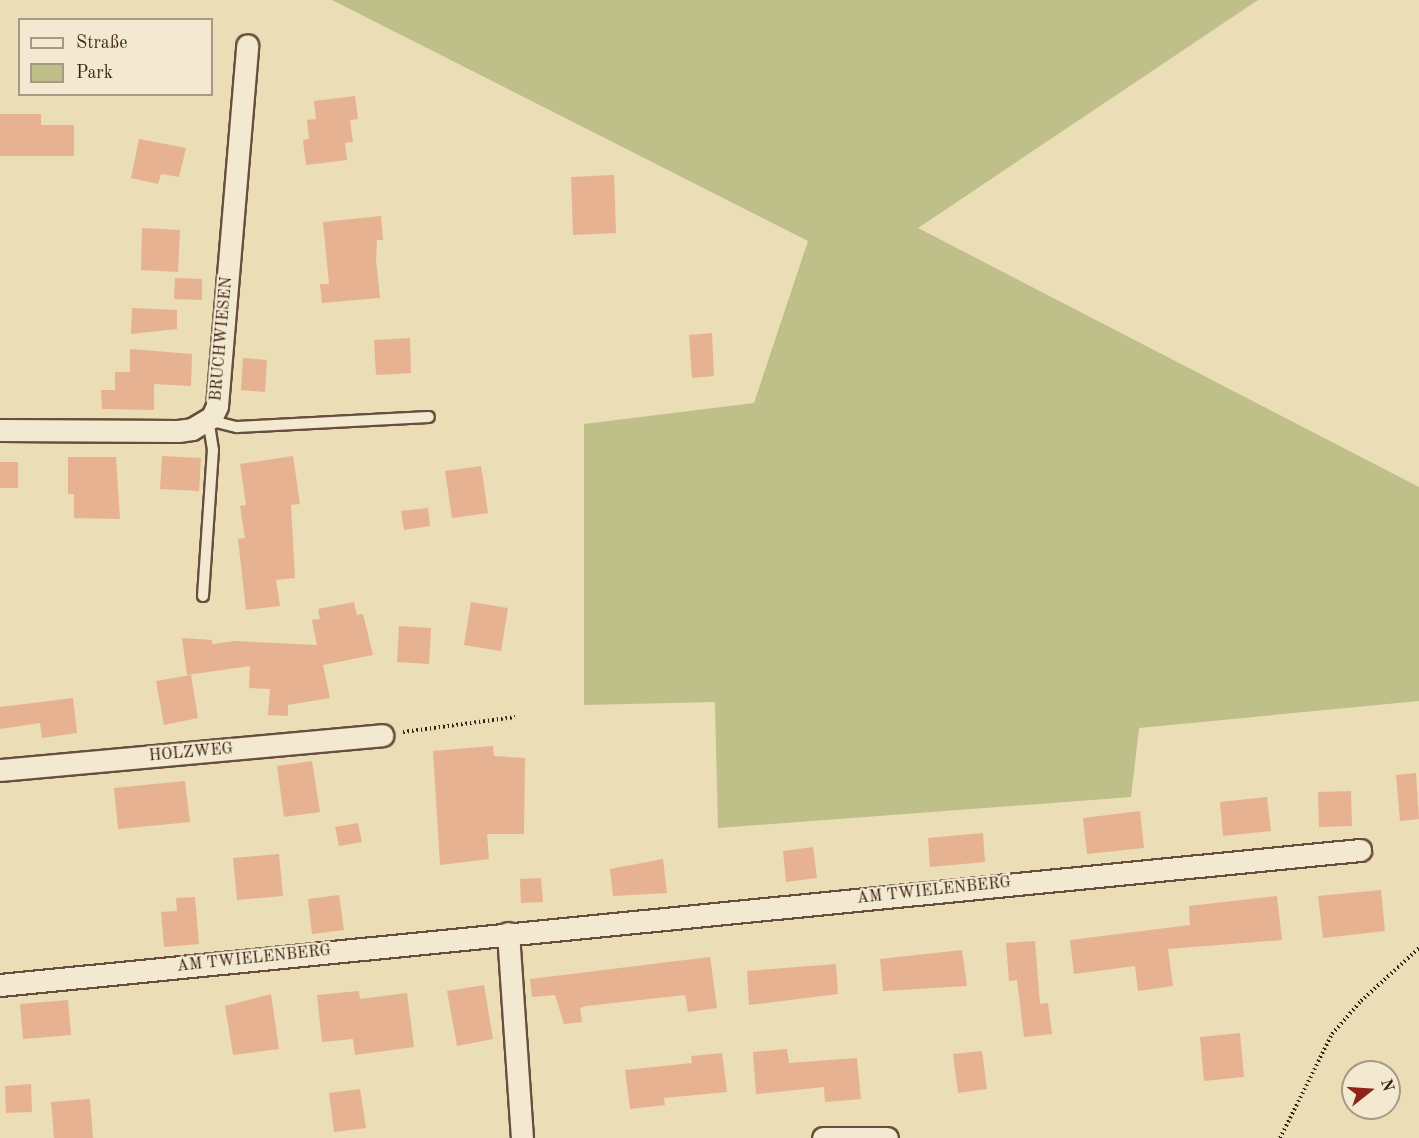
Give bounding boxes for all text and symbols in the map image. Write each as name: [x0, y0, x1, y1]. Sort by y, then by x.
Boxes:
legend: [18, 18, 213, 96]
text: Straße: [76, 34, 127, 52]
text: Park: [76, 64, 113, 82]
street label: BRUCHWIESEN: [207, 276, 237, 402]
street label: HOLZWEG: [148, 740, 234, 766]
street label: AM TWIELENBERG: [856, 873, 1012, 909]
street label: AM TWIELENBERG: [176, 941, 332, 977]
north arrow: [1341, 1060, 1401, 1120]
text: N: [1377, 1077, 1396, 1094]

